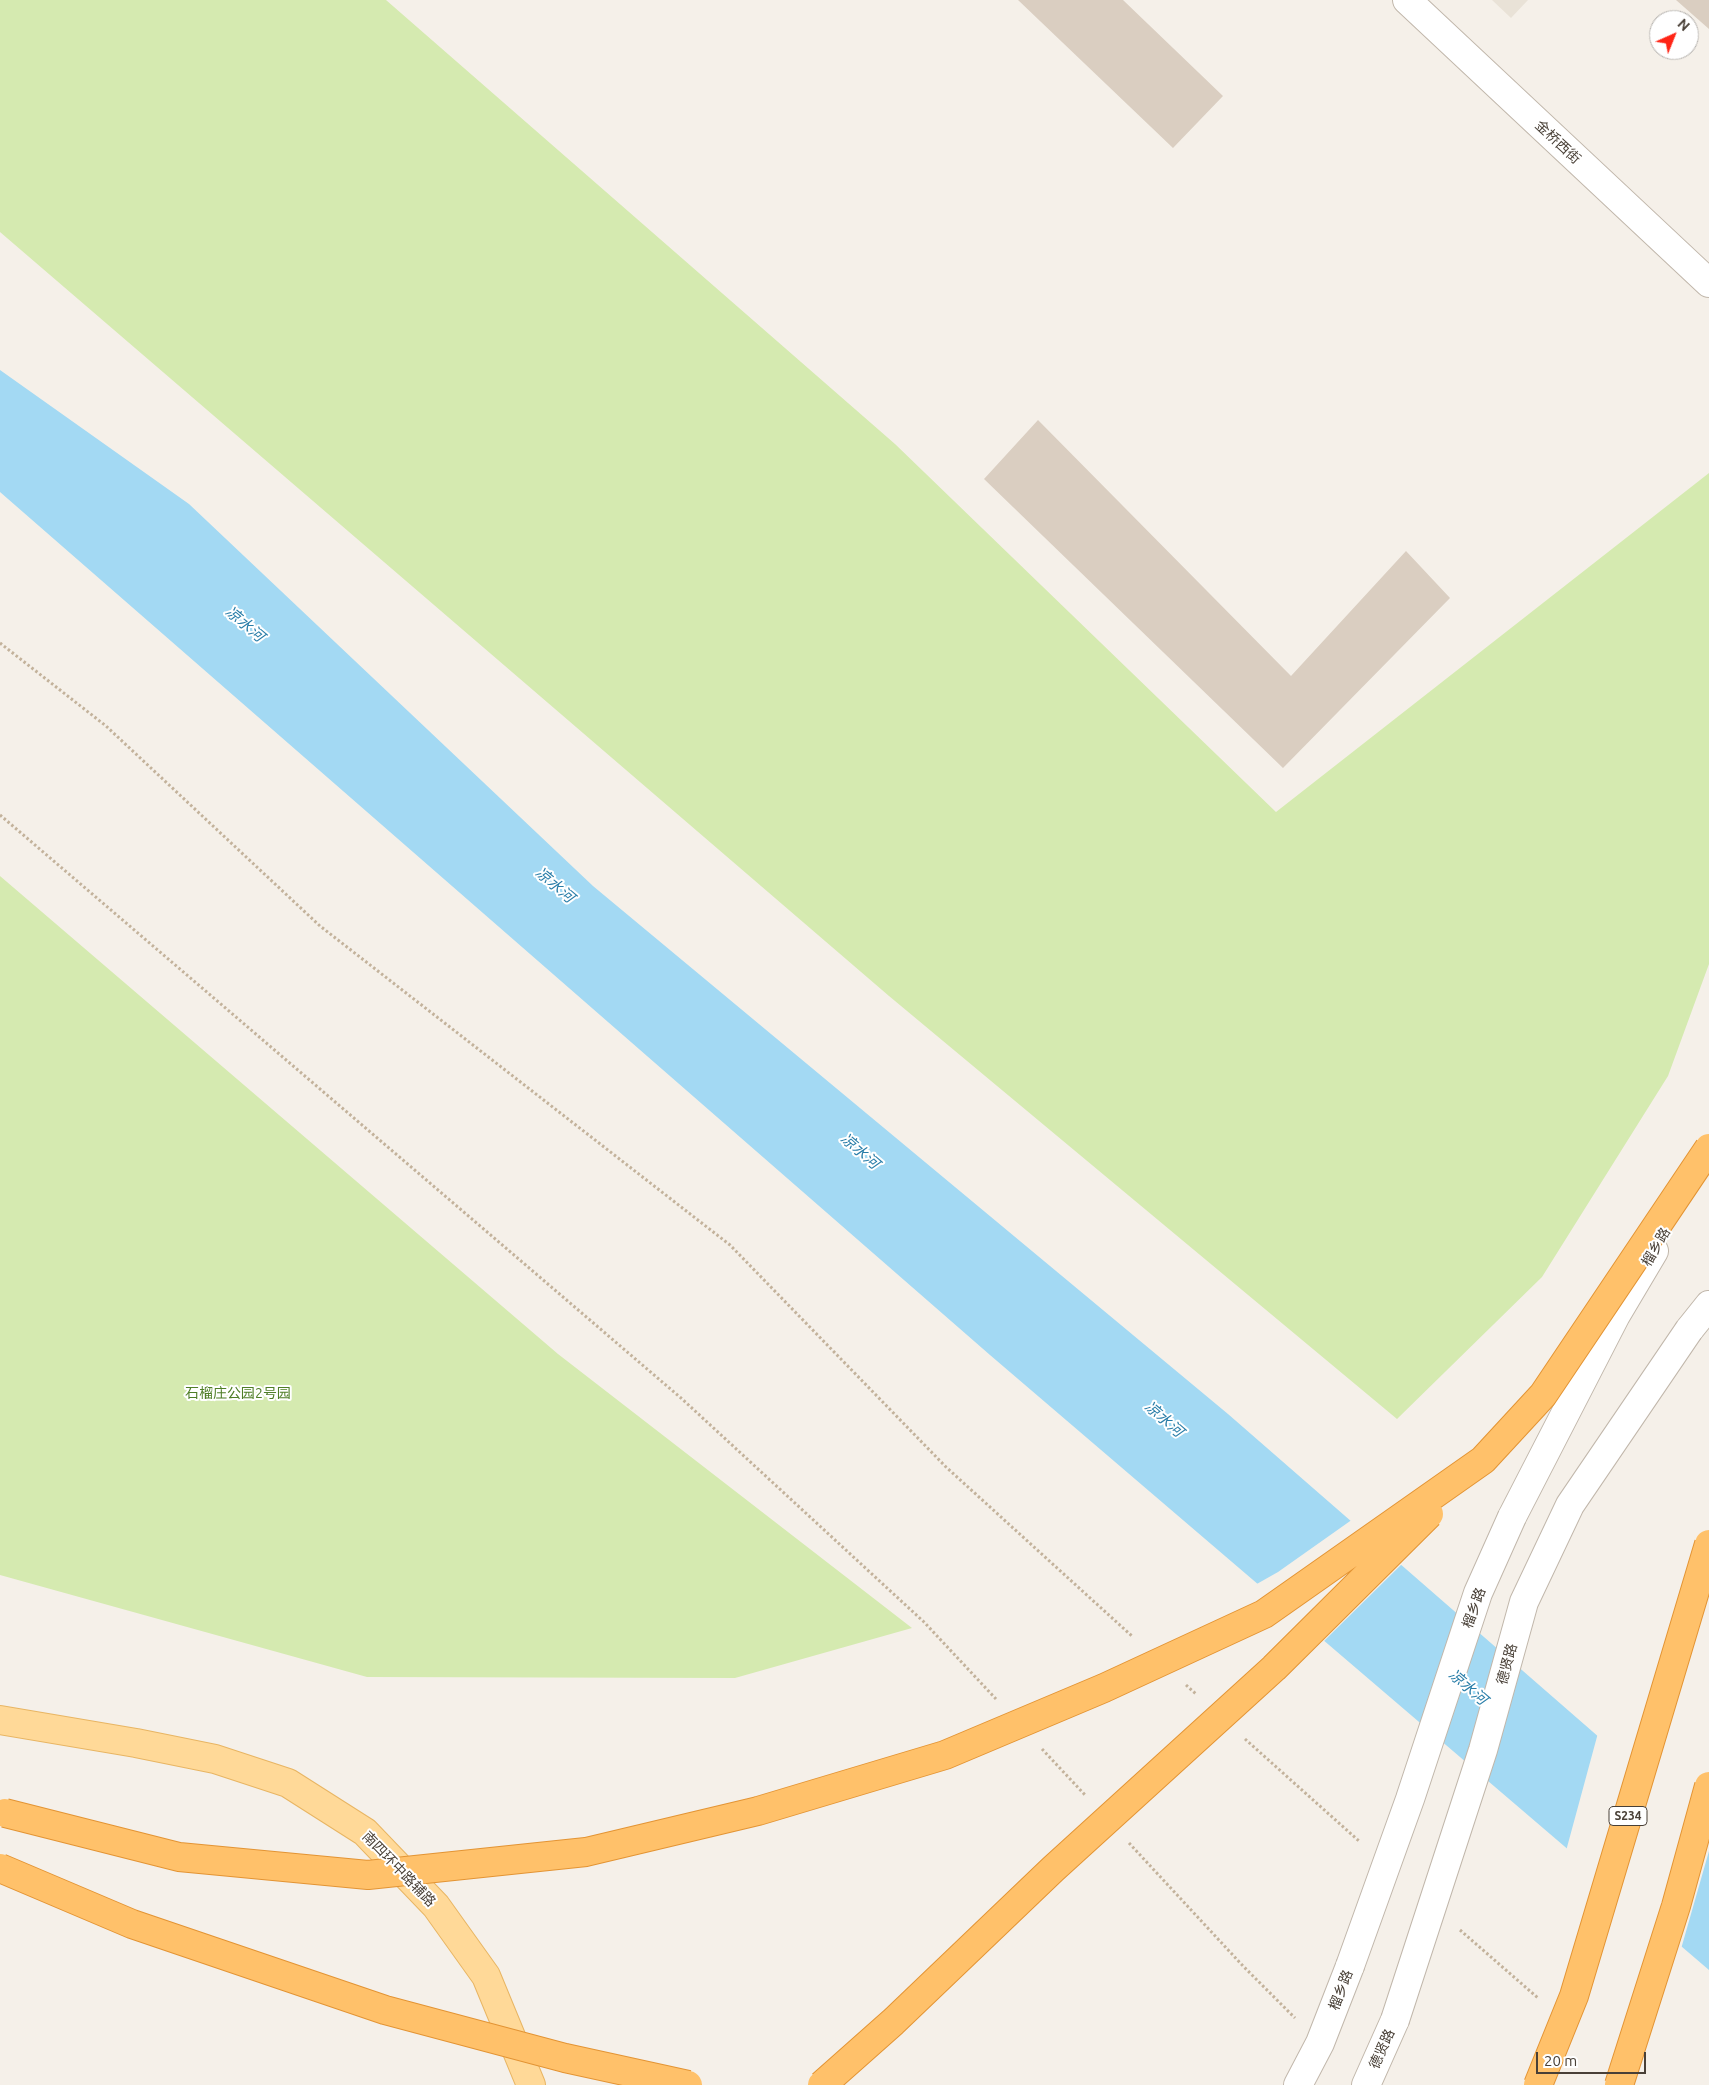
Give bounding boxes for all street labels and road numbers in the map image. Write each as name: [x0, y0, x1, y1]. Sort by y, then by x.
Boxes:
street label: 金桥西街: [1532, 117, 1584, 167]
street label: 榴乡路: [1638, 1225, 1674, 1269]
street label: 榴乡路: [1459, 1585, 1489, 1631]
street label: 德贤路: [1493, 1642, 1521, 1686]
road number: S234: [1609, 1806, 1647, 1825]
street label: 南四环中路辅路: [359, 1828, 439, 1910]
street label: 榴乡路: [1326, 1967, 1356, 2013]
street label: 德贤路: [1366, 2026, 1398, 2072]

